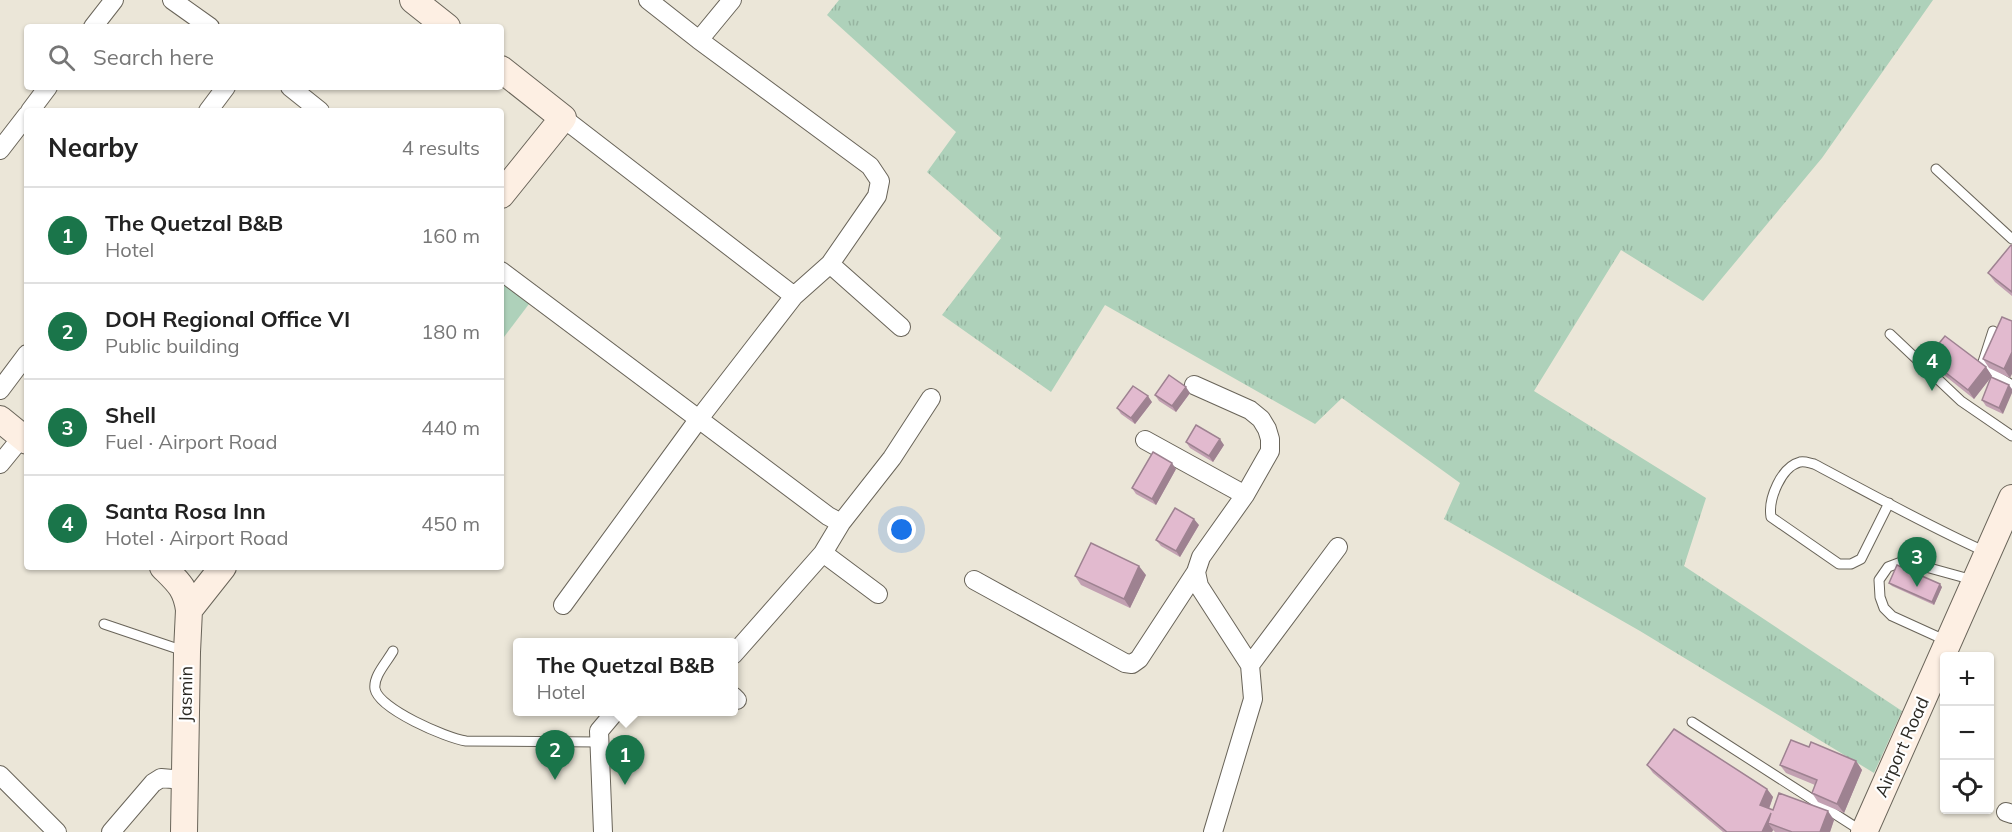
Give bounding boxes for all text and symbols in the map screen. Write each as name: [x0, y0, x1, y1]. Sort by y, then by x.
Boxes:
search box: [24, 24, 504, 90]
icon: search: [45, 41, 78, 74]
text: Search here: [93, 43, 214, 71]
text: Nearby: [48, 131, 138, 164]
text: 4 results: [402, 135, 480, 160]
text: The Quetzal B&B: [105, 209, 283, 237]
text: 1: [62, 223, 74, 248]
text: 160 m: [421, 223, 480, 248]
text: Hotel: [105, 237, 154, 262]
text: DOH Regional Office VI: [105, 305, 350, 333]
text: 2: [62, 319, 74, 344]
text: 180 m: [421, 319, 480, 344]
text: Public building: [105, 333, 240, 358]
pin: 4: [1912, 342, 1952, 391]
text: Shell: [105, 401, 156, 429]
text: 3: [62, 415, 74, 440]
text: 440 m: [421, 415, 480, 440]
text: Fuel · Airport Road: [105, 429, 277, 454]
text: Santa Rosa Inn: [105, 497, 266, 525]
text: 4: [62, 511, 74, 536]
text: 450 m: [421, 511, 480, 536]
your location: [887, 515, 916, 544]
text: Hotel · Airport Road: [105, 525, 288, 550]
pin: 3: [1898, 538, 1936, 587]
popup: [513, 638, 738, 716]
text: The Quetzal B&B: [536, 651, 715, 679]
map controls: [1940, 652, 1994, 814]
button: +: [1940, 652, 1994, 706]
street label: Jasmin: [174, 666, 197, 722]
text: Hotel: [536, 679, 586, 704]
street label: Airport Road: [1869, 693, 1934, 800]
button: −: [1940, 706, 1994, 760]
pin: 2: [536, 730, 574, 780]
pin: 1: [606, 736, 644, 785]
button: locate: [1940, 760, 1994, 814]

